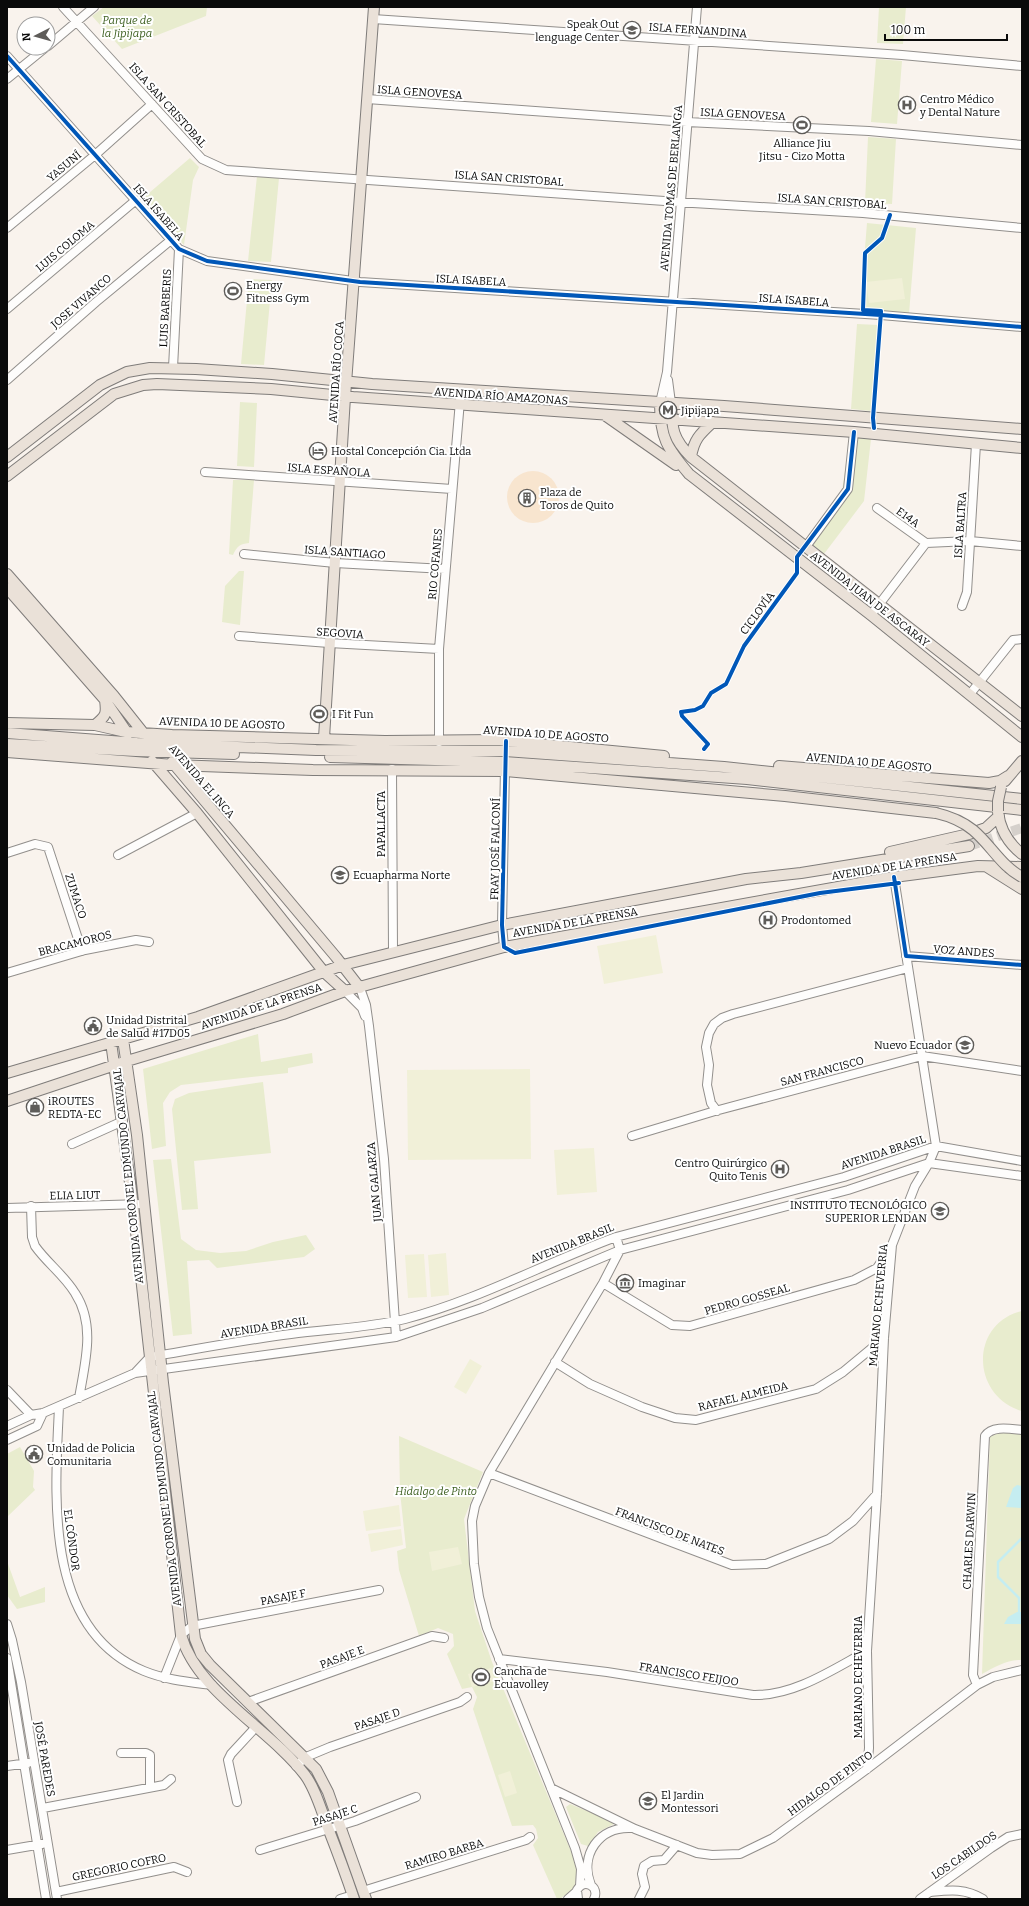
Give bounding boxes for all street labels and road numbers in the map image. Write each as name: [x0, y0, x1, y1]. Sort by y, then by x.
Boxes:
street label: ISLA FERNANDINA: [648, 21, 748, 40]
street label: ISLA SAN CRISTOBAL: [126, 60, 209, 150]
street label: ISLA GENOVESA: [377, 83, 463, 102]
street label: AVENIDA TOMAS DE BERLANGA: [658, 104, 685, 272]
street label: ISLA GENOVESA: [700, 106, 786, 123]
street label: YASUNÍ: [44, 147, 84, 185]
street label: ISLA SAN CRISTOBAL: [454, 168, 564, 189]
street label: ISLA ISABELA: [131, 181, 187, 243]
street label: ISLA SAN CRISTOBAL: [777, 191, 887, 212]
street label: LUIS COLOMA: [33, 218, 97, 275]
street label: LUIS BARBERIS: [157, 268, 174, 348]
street label: JOSE VIVANCO: [48, 272, 114, 332]
street label: ISLA ISABELA: [435, 272, 507, 289]
street label: ISLA ISABELA: [758, 292, 830, 309]
street label: AVENIDA RÍO COCA: [325, 320, 347, 423]
street label: AVENIDA RÍO AMAZONAS: [433, 384, 569, 408]
street label: ISLA ESPAÑOLA: [287, 461, 371, 480]
street label: ISLA BALTRA: [952, 491, 969, 559]
street label: E14A: [894, 505, 922, 530]
street label: RIO COFANES: [426, 528, 445, 600]
street label: ISLA SANTIAGO: [304, 543, 386, 562]
street label: AVENIDA JUAN DE ASCARAY: [808, 549, 932, 650]
street label: CICLOVÍA: [737, 588, 778, 637]
street label: SEGOVIA: [316, 625, 364, 642]
street label: AVENIDA 10 DE AGOSTO: [159, 715, 285, 732]
street label: AVENIDA 10 DE AGOSTO: [483, 724, 609, 745]
street label: AVENIDA EL INCA: [166, 742, 237, 821]
street label: AVENIDA 10 DE AGOSTO: [806, 751, 932, 774]
street label: PAPALLACTA: [375, 791, 388, 857]
street label: FRAY JOSÉ FALCONÍ: [487, 798, 503, 900]
street label: AVENIDA DE LA PRENSA: [830, 850, 958, 883]
street label: ZUMACO: [62, 872, 89, 920]
street label: AVENIDA DE LA PRENSA: [511, 905, 639, 940]
street label: BRACAMOROS: [37, 928, 113, 959]
street label: VOZ ANDES: [933, 943, 995, 960]
street label: AVENIDA DE LA PRENSA: [199, 981, 324, 1032]
street label: SAN FRANCISCO: [779, 1054, 865, 1089]
street label: AVENIDA CORONEL EDMUNDO CARVAJAL: [111, 1068, 146, 1284]
street label: AVENIDA BRASIL: [839, 1133, 927, 1172]
street label: JUAN GALARZA: [365, 1141, 385, 1223]
street label: ELIA LIUT: [49, 1189, 101, 1202]
street label: AVENIDA BRASIL: [529, 1221, 616, 1266]
street label: MARIANO ECHEVERRIA: [867, 1243, 890, 1367]
street label: PEDRO GOSSEAL: [703, 1281, 791, 1318]
street label: AVENIDA BRASIL: [219, 1314, 309, 1341]
street label: RAFAEL ALMEIDA: [697, 1379, 790, 1414]
street label: AVENIDA CORONEL EDMUNDO CARVAJAL: [145, 1391, 184, 1607]
street label: CHARLES DARWIN: [960, 1492, 979, 1590]
street label: FRANCISCO DE NATES: [614, 1505, 726, 1558]
street label: EL CÓNDOR: [61, 1508, 83, 1573]
street label: PASAJE F: [259, 1587, 307, 1608]
street label: MARIANO ECHEVERRIA: [852, 1615, 865, 1739]
street label: PASAJE E: [318, 1643, 366, 1672]
street label: FRANCISCO FEIJOO: [638, 1660, 740, 1689]
street label: PASAJE D: [352, 1706, 402, 1733]
street label: JOSÉ PAREDES: [31, 1719, 58, 1798]
street label: HIDALGO DE PINTO: [785, 1748, 875, 1819]
street label: PASAJE C: [311, 1802, 359, 1829]
street label: LOS CABILDOS: [929, 1829, 999, 1882]
street label: RAMIRO BARBA: [403, 1836, 485, 1873]
street label: GREGORIO COFRO: [71, 1851, 167, 1884]

